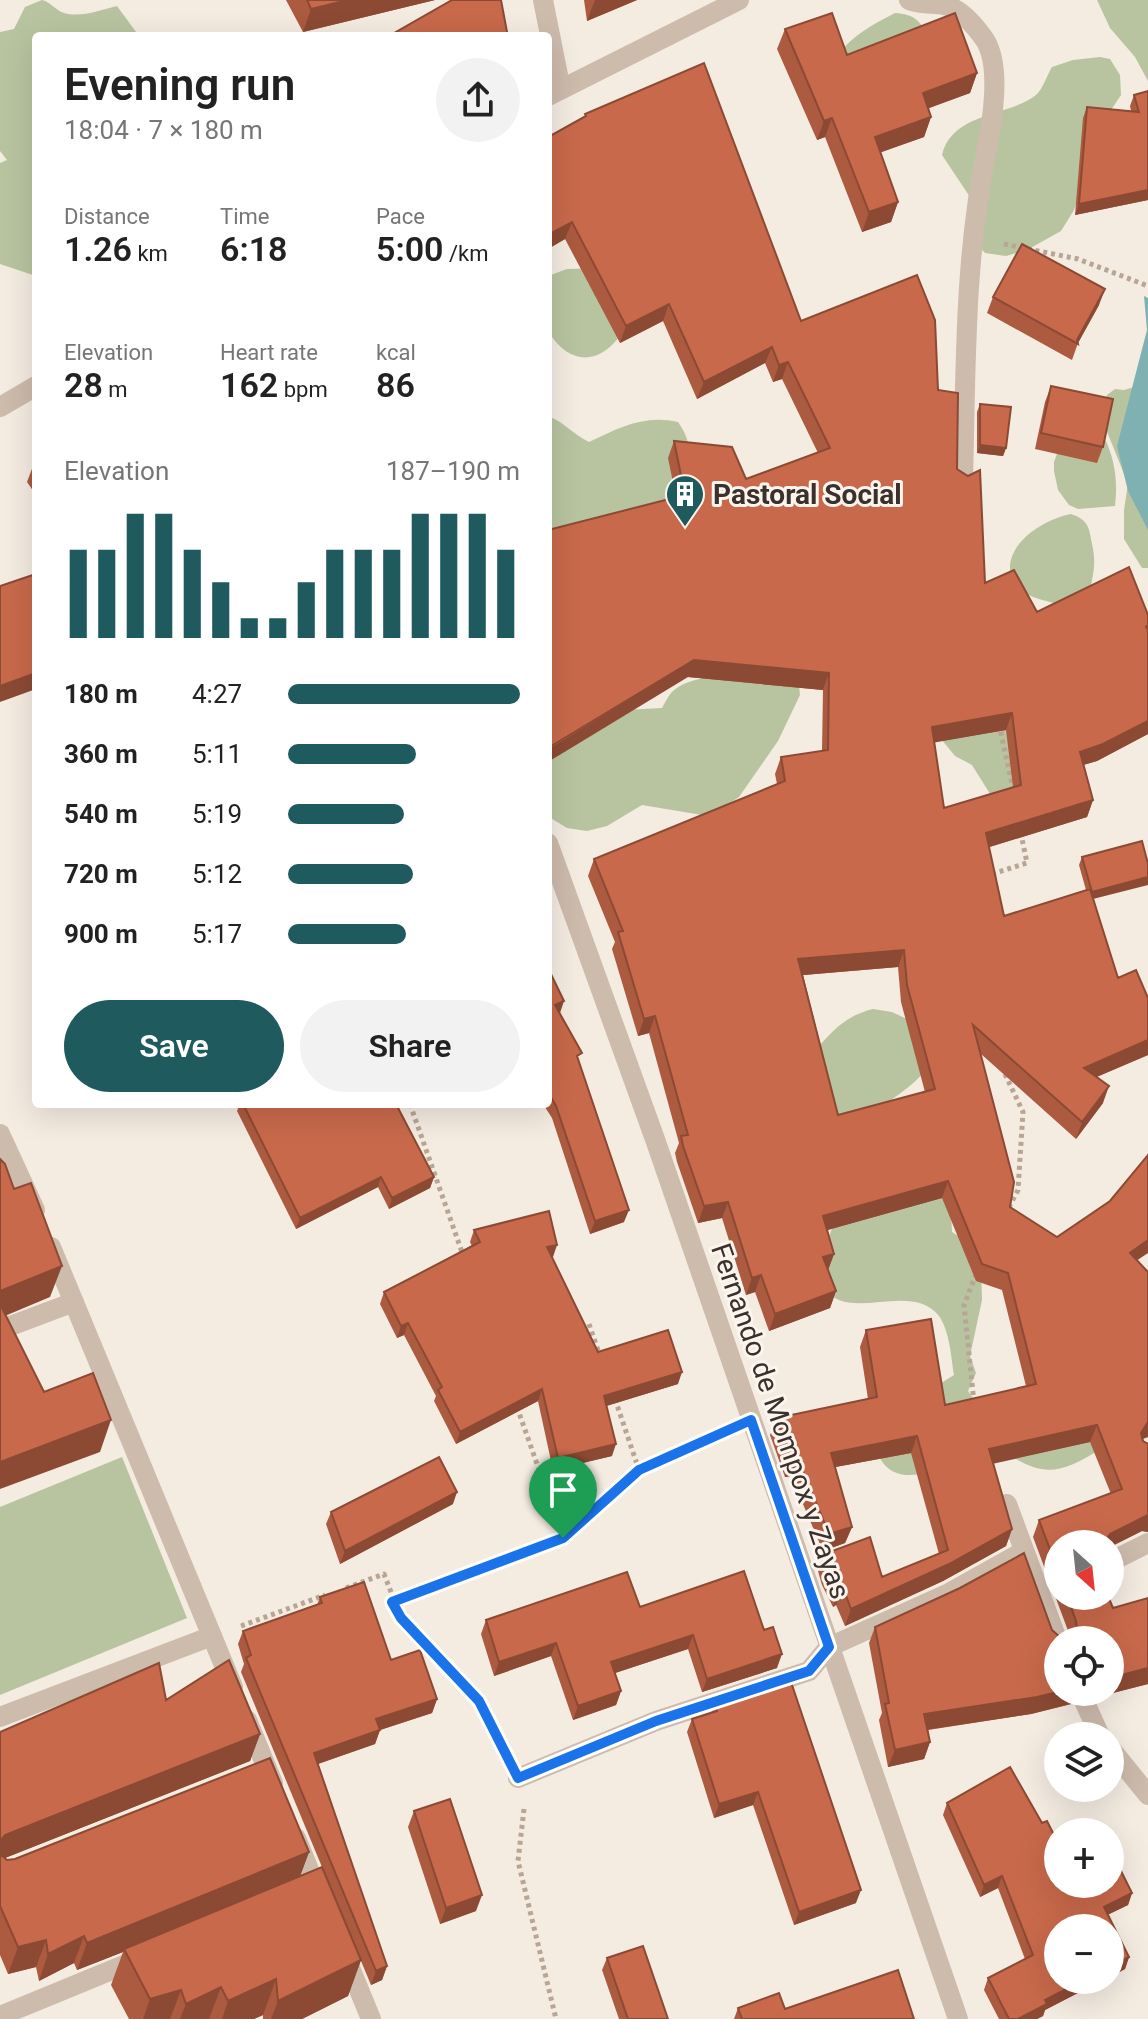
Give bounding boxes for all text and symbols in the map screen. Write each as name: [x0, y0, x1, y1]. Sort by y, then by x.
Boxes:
button: share: [436, 58, 520, 142]
text: Evening run: [64, 59, 295, 111]
text: 18:04 · 7 × 180 m: [64, 115, 263, 145]
text: Distance: [64, 204, 150, 229]
text: Time: [220, 204, 269, 229]
text: Pace: [376, 204, 425, 229]
text: 1.26: [64, 229, 132, 269]
text: 6:18: [220, 229, 288, 269]
text: 5:00: [376, 229, 444, 269]
text: km: [132, 241, 168, 266]
text: /km: [444, 241, 489, 266]
text: Elevation: [64, 340, 153, 365]
text: Heart rate: [220, 340, 318, 365]
text: kcal: [376, 340, 416, 365]
text: 28: [64, 365, 103, 405]
text: 162: [220, 365, 278, 405]
text: 86: [376, 365, 415, 405]
text: m: [103, 377, 128, 402]
text: bpm: [278, 377, 328, 402]
text: Elevation: [64, 456, 169, 486]
text: 187–190 m: [386, 456, 520, 486]
building icon: Pastoral Social: [664, 473, 706, 528]
place label: Pastoral Social: [713, 478, 902, 511]
text: 180 m: [64, 679, 138, 709]
text: 4:27: [192, 679, 242, 709]
text: 360 m: [64, 739, 138, 769]
text: 5:11: [192, 739, 242, 769]
text: 540 m: [64, 799, 138, 829]
text: 5:19: [192, 799, 242, 829]
text: 720 m: [64, 859, 138, 889]
text: 5:12: [192, 859, 242, 889]
text: 900 m: [64, 919, 138, 949]
text: 5:17: [192, 919, 242, 949]
button: Save: [64, 1000, 284, 1092]
button: Share: [300, 1000, 520, 1092]
street label: Fernando de Mompox y Zayas: [704, 1239, 857, 1603]
pin: [529, 1456, 597, 1538]
icon: arrive: [541, 1468, 585, 1512]
north arrow: [1044, 1530, 1124, 1610]
map controls: [1044, 1530, 1124, 1994]
button: locate: [1044, 1626, 1124, 1706]
button: layers: [1044, 1722, 1124, 1802]
button: +: [1044, 1818, 1124, 1898]
button: −: [1044, 1914, 1124, 1994]

